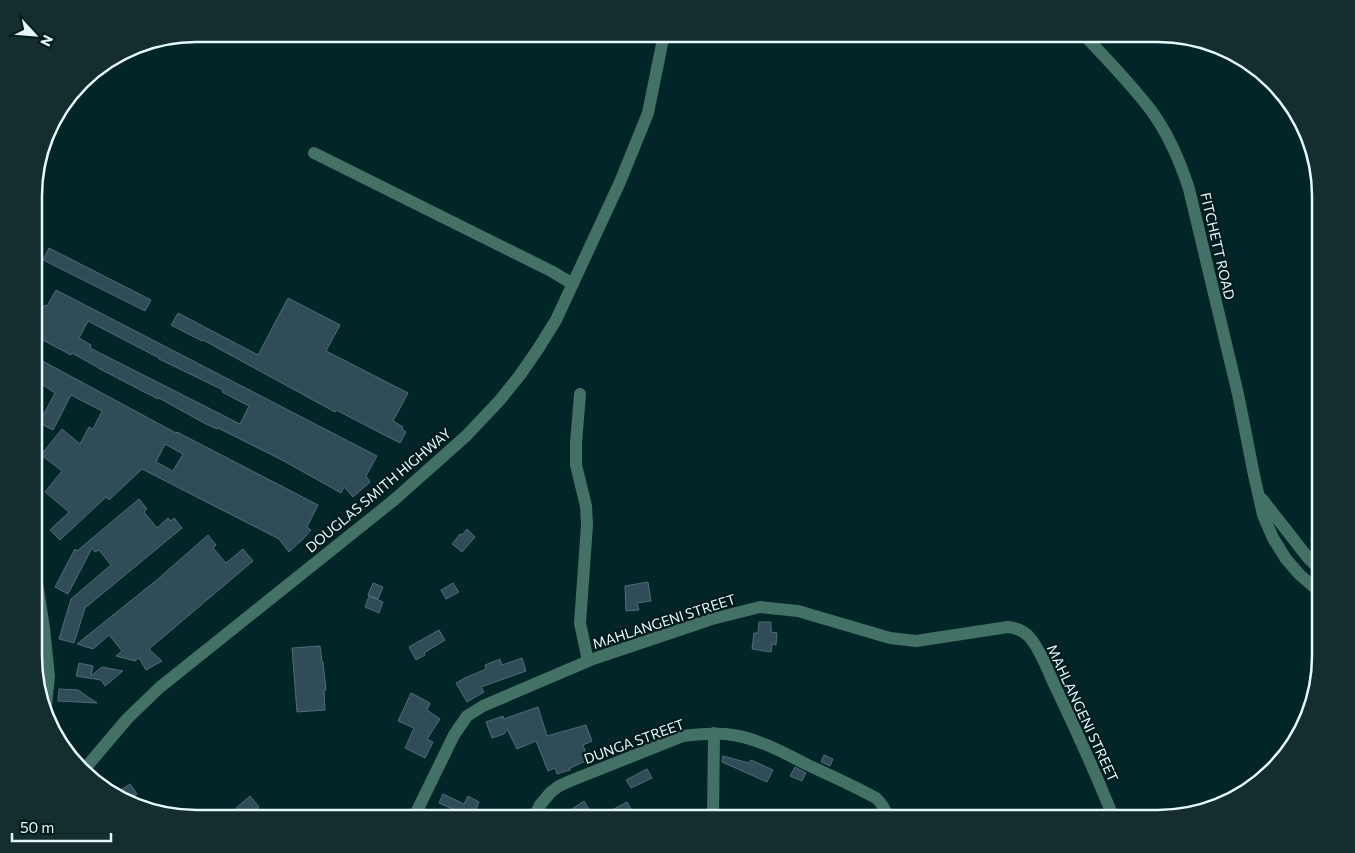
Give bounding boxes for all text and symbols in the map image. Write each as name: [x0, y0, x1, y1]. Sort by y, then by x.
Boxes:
north arrow: [10, 10, 60, 60]
text: N: [37, 32, 57, 49]
street label: FITCHETT ROAD: [1197, 191, 1239, 301]
street label: DOUGLAS SMITH HIGHWAY: [302, 424, 454, 556]
street label: MAHLANGENI STREET: [590, 590, 738, 652]
street label: MAHLANGENI STREET: [1044, 642, 1122, 784]
street label: DUNGA STREET: [581, 715, 687, 767]
scale bar: [12, 810, 111, 842]
text: 50 m: [20, 818, 54, 836]

